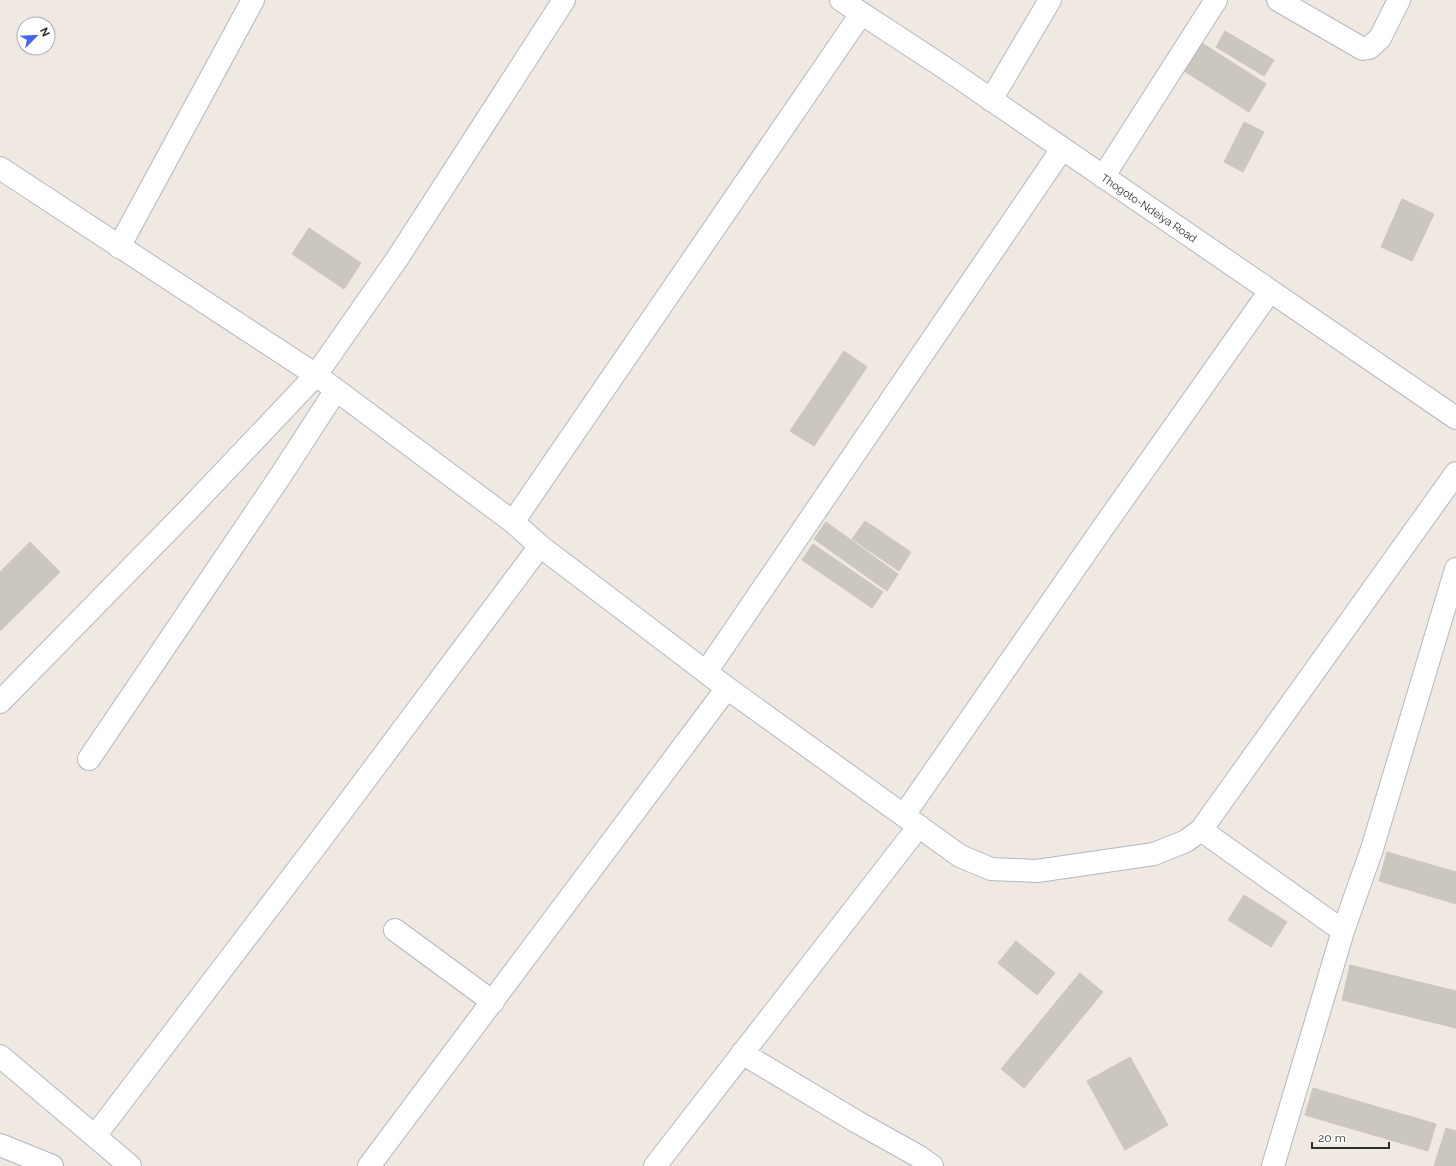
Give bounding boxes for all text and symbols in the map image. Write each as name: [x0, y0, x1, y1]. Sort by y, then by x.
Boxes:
north arrow: [16, 16, 56, 56]
text: N: [37, 26, 52, 39]
street label: Thogoto-Ndeiya Road: [1098, 171, 1199, 245]
scale bar: [1312, 1124, 1389, 1150]
text: 20 m: [1318, 1131, 1346, 1145]

